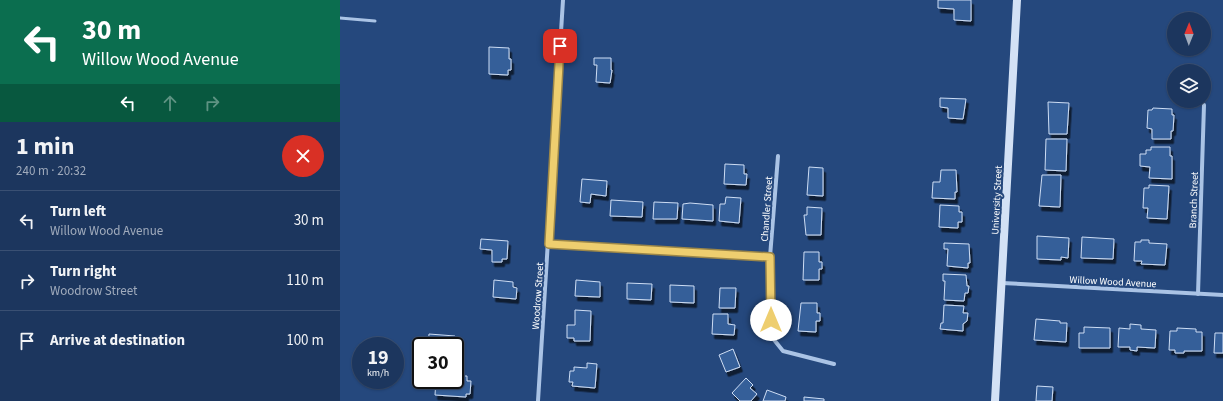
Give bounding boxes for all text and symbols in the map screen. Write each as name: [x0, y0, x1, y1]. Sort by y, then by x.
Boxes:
text: 30 m: [82, 10, 141, 50]
north arrow: [1167, 12, 1211, 56]
map controls: [1167, 12, 1211, 108]
icon: left: [16, 16, 68, 68]
pin: [543, 29, 577, 63]
icon: arrive: [549, 35, 571, 57]
text: Willow Wood Avenue: [82, 47, 239, 72]
button: layers: [1167, 64, 1211, 108]
icon: left: [117, 92, 139, 114]
icon: ahead: [159, 92, 181, 114]
icon: right: [201, 92, 223, 114]
text: 1 min: [16, 129, 74, 164]
button: close: [282, 135, 324, 177]
text: 240 m · 20:32: [16, 162, 86, 180]
street label: University Street: [988, 165, 1006, 235]
street label: Branch Street: [1186, 171, 1202, 229]
street label: Chandler Street: [758, 175, 776, 242]
text: Turn left: [50, 201, 106, 222]
icon: left: [16, 210, 38, 232]
text: 30 m: [294, 210, 324, 231]
text: Willow Wood Avenue: [50, 222, 163, 240]
text: Turn right: [50, 261, 116, 282]
street label: Woodrow Street: [529, 261, 547, 330]
icon: right: [16, 270, 38, 292]
text: 110 m: [286, 270, 324, 291]
street label: Willow Wood Avenue: [1069, 273, 1157, 291]
text: Woodrow Street: [50, 282, 137, 300]
position arrow: [750, 299, 792, 341]
icon: arrive: [16, 330, 38, 352]
text: Arrive at destination: [50, 330, 185, 351]
text: 100 m: [286, 330, 324, 351]
speed limit sign: 30: [412, 337, 464, 389]
text: 19: [367, 344, 389, 372]
text: km/h: [367, 366, 389, 380]

